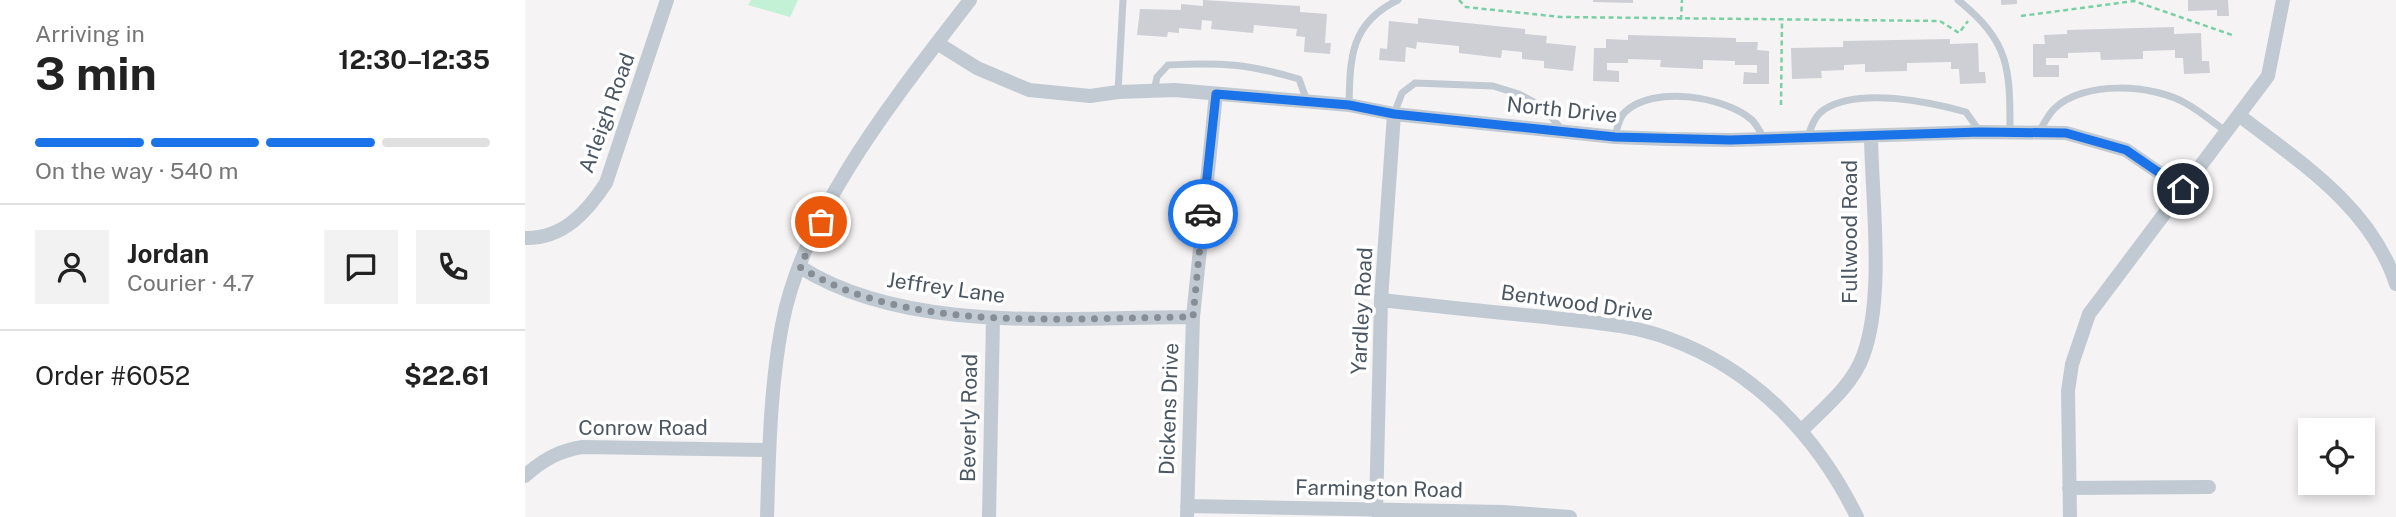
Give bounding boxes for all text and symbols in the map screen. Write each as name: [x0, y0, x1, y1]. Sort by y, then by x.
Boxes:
text: Arriving in: [35, 20, 145, 47]
text: 12:30–12:35: [338, 44, 490, 75]
text: 3 min: [35, 46, 157, 100]
street label: Arleigh Road: [573, 49, 640, 176]
street label: North Drive: [1505, 91, 1619, 128]
text: On the way · 540 m: [35, 157, 238, 184]
pin: [2153, 159, 2213, 219]
street label: Fullwood Road: [1837, 160, 1862, 304]
icon: home: [2164, 170, 2202, 208]
courier: [1168, 179, 1238, 249]
pin: [791, 192, 851, 252]
icon: car: [1184, 195, 1222, 233]
icon: bag: [802, 203, 840, 241]
button: person: [35, 230, 109, 304]
button: chat: [324, 230, 398, 304]
button: phone: [416, 230, 490, 304]
text: Jordan: [127, 238, 209, 269]
street label: Yardley Road: [1346, 247, 1377, 375]
street label: Jeffrey Lane: [885, 267, 1007, 308]
text: Courier · 4.7: [127, 269, 255, 296]
street label: Bentwood Drive: [1499, 279, 1655, 326]
street label: Dickens Drive: [1154, 343, 1183, 475]
street label: Beverly Road: [955, 354, 982, 482]
text: Order #6052: [35, 360, 190, 391]
text: $22.61: [404, 360, 490, 391]
street label: Conrow Road: [578, 415, 708, 440]
map controls: [2298, 418, 2375, 495]
button: locate: [2298, 418, 2375, 495]
street label: Farmington Road: [1295, 475, 1463, 502]

